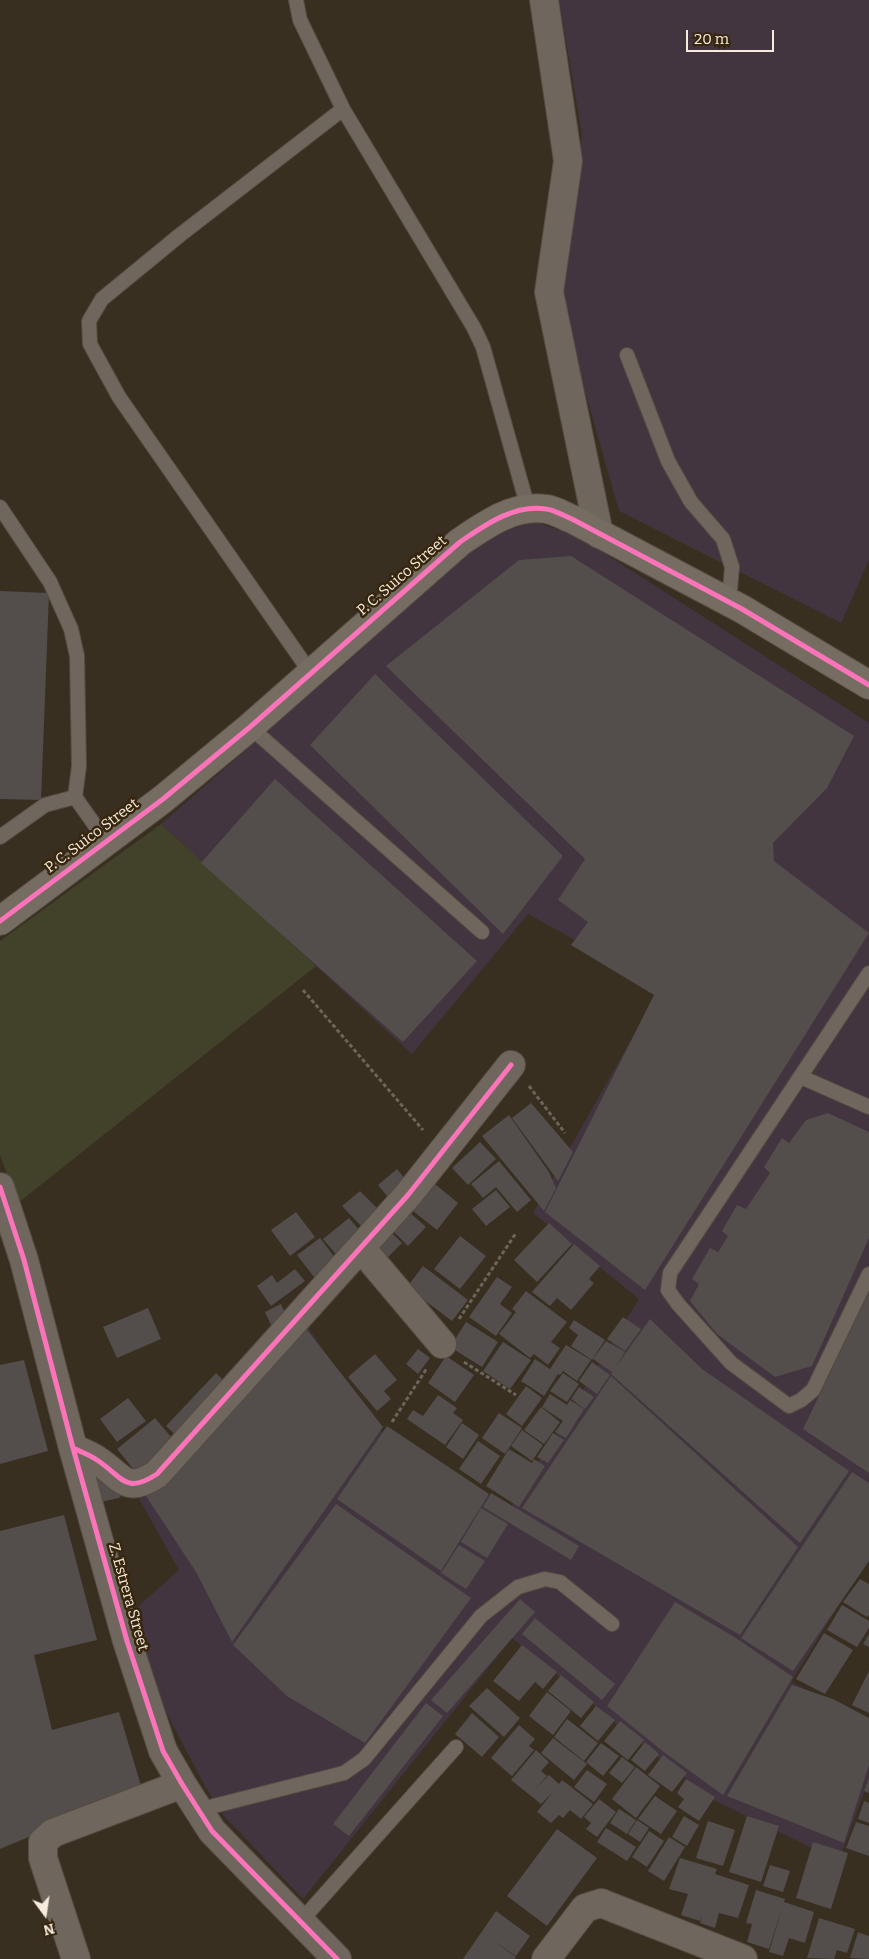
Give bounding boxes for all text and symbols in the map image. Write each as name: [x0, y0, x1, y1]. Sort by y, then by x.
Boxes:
scale bar: [689, 20, 776, 52]
text: 20 m: [694, 30, 729, 48]
street label: P. C. Suico Street: [354, 532, 450, 620]
street label: P. C. Suico Street: [42, 795, 142, 877]
street label: Z. Estrera Street: [104, 1541, 152, 1653]
north arrow: [20, 1889, 70, 1939]
text: N: [41, 1919, 56, 1939]

